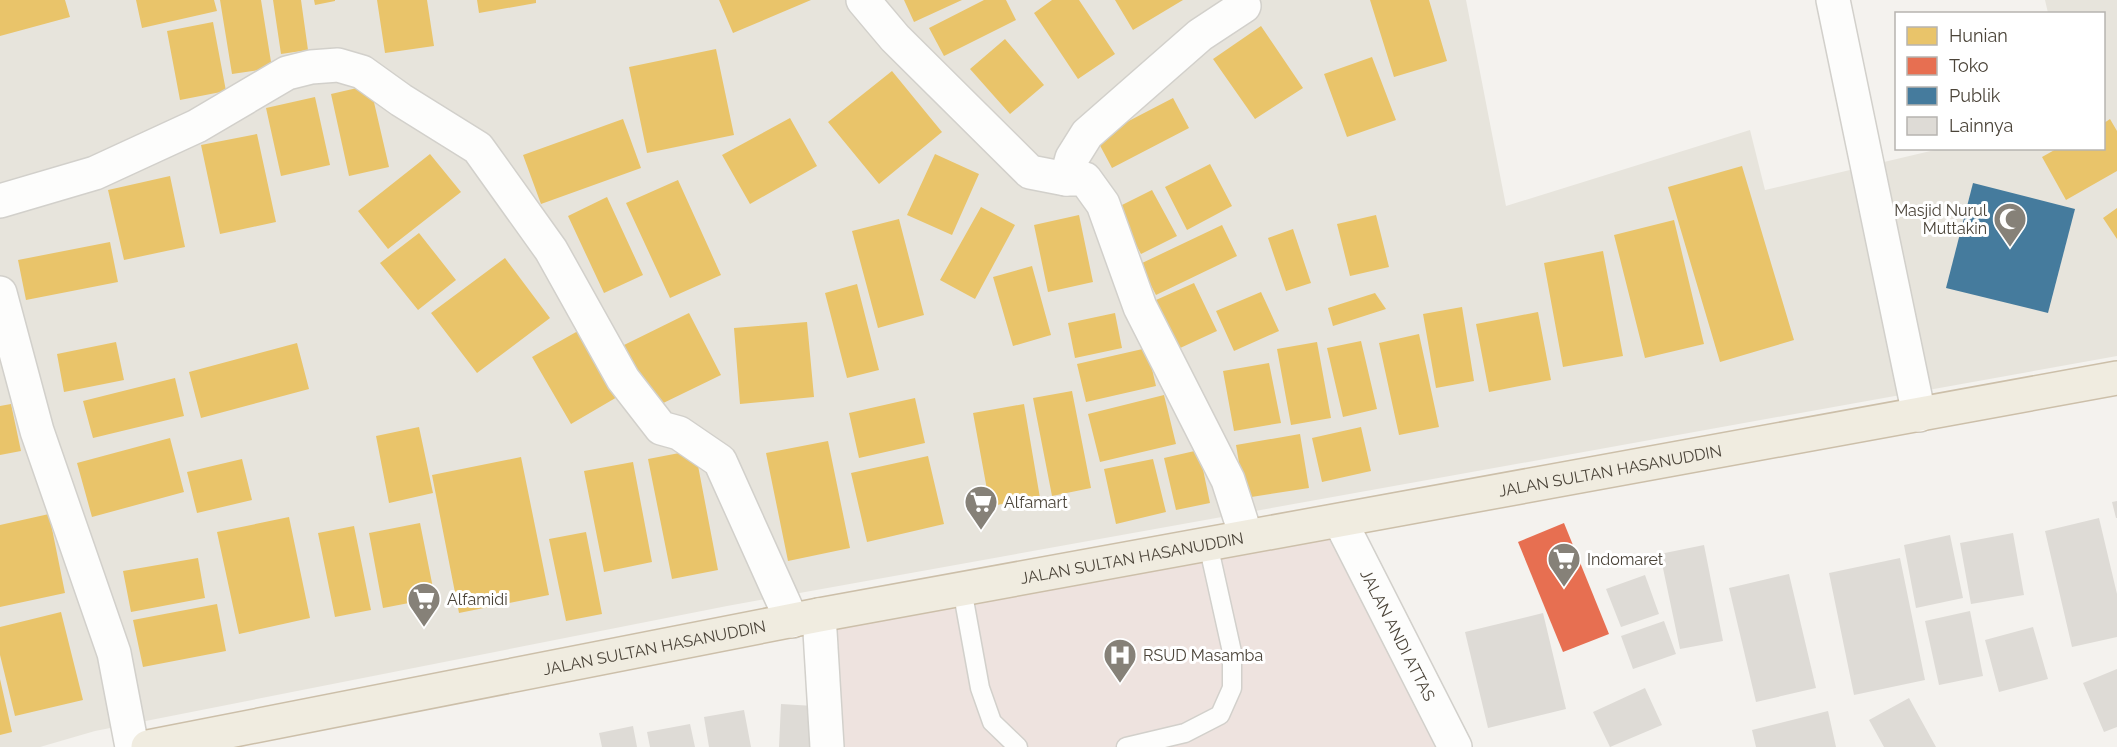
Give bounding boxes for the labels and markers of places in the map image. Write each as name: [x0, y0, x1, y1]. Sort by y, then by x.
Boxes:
place label: Masjid Nurul Muttakin: [1894, 201, 1988, 238]
mosque icon: Masjid Nurul Muttakin: [1992, 201, 2028, 248]
supermarket icon: Alfamart: [963, 484, 999, 531]
place label: Alfamart: [1004, 493, 1068, 512]
supermarket icon: Indomaret: [1546, 541, 1582, 588]
place label: Indomaret: [1587, 550, 1664, 569]
supermarket icon: Alfamidi: [406, 581, 442, 628]
place label: Alfamidi: [447, 590, 508, 609]
hospital icon: RSUD Masamba: [1102, 637, 1138, 684]
place label: RSUD Masamba: [1143, 646, 1263, 665]

